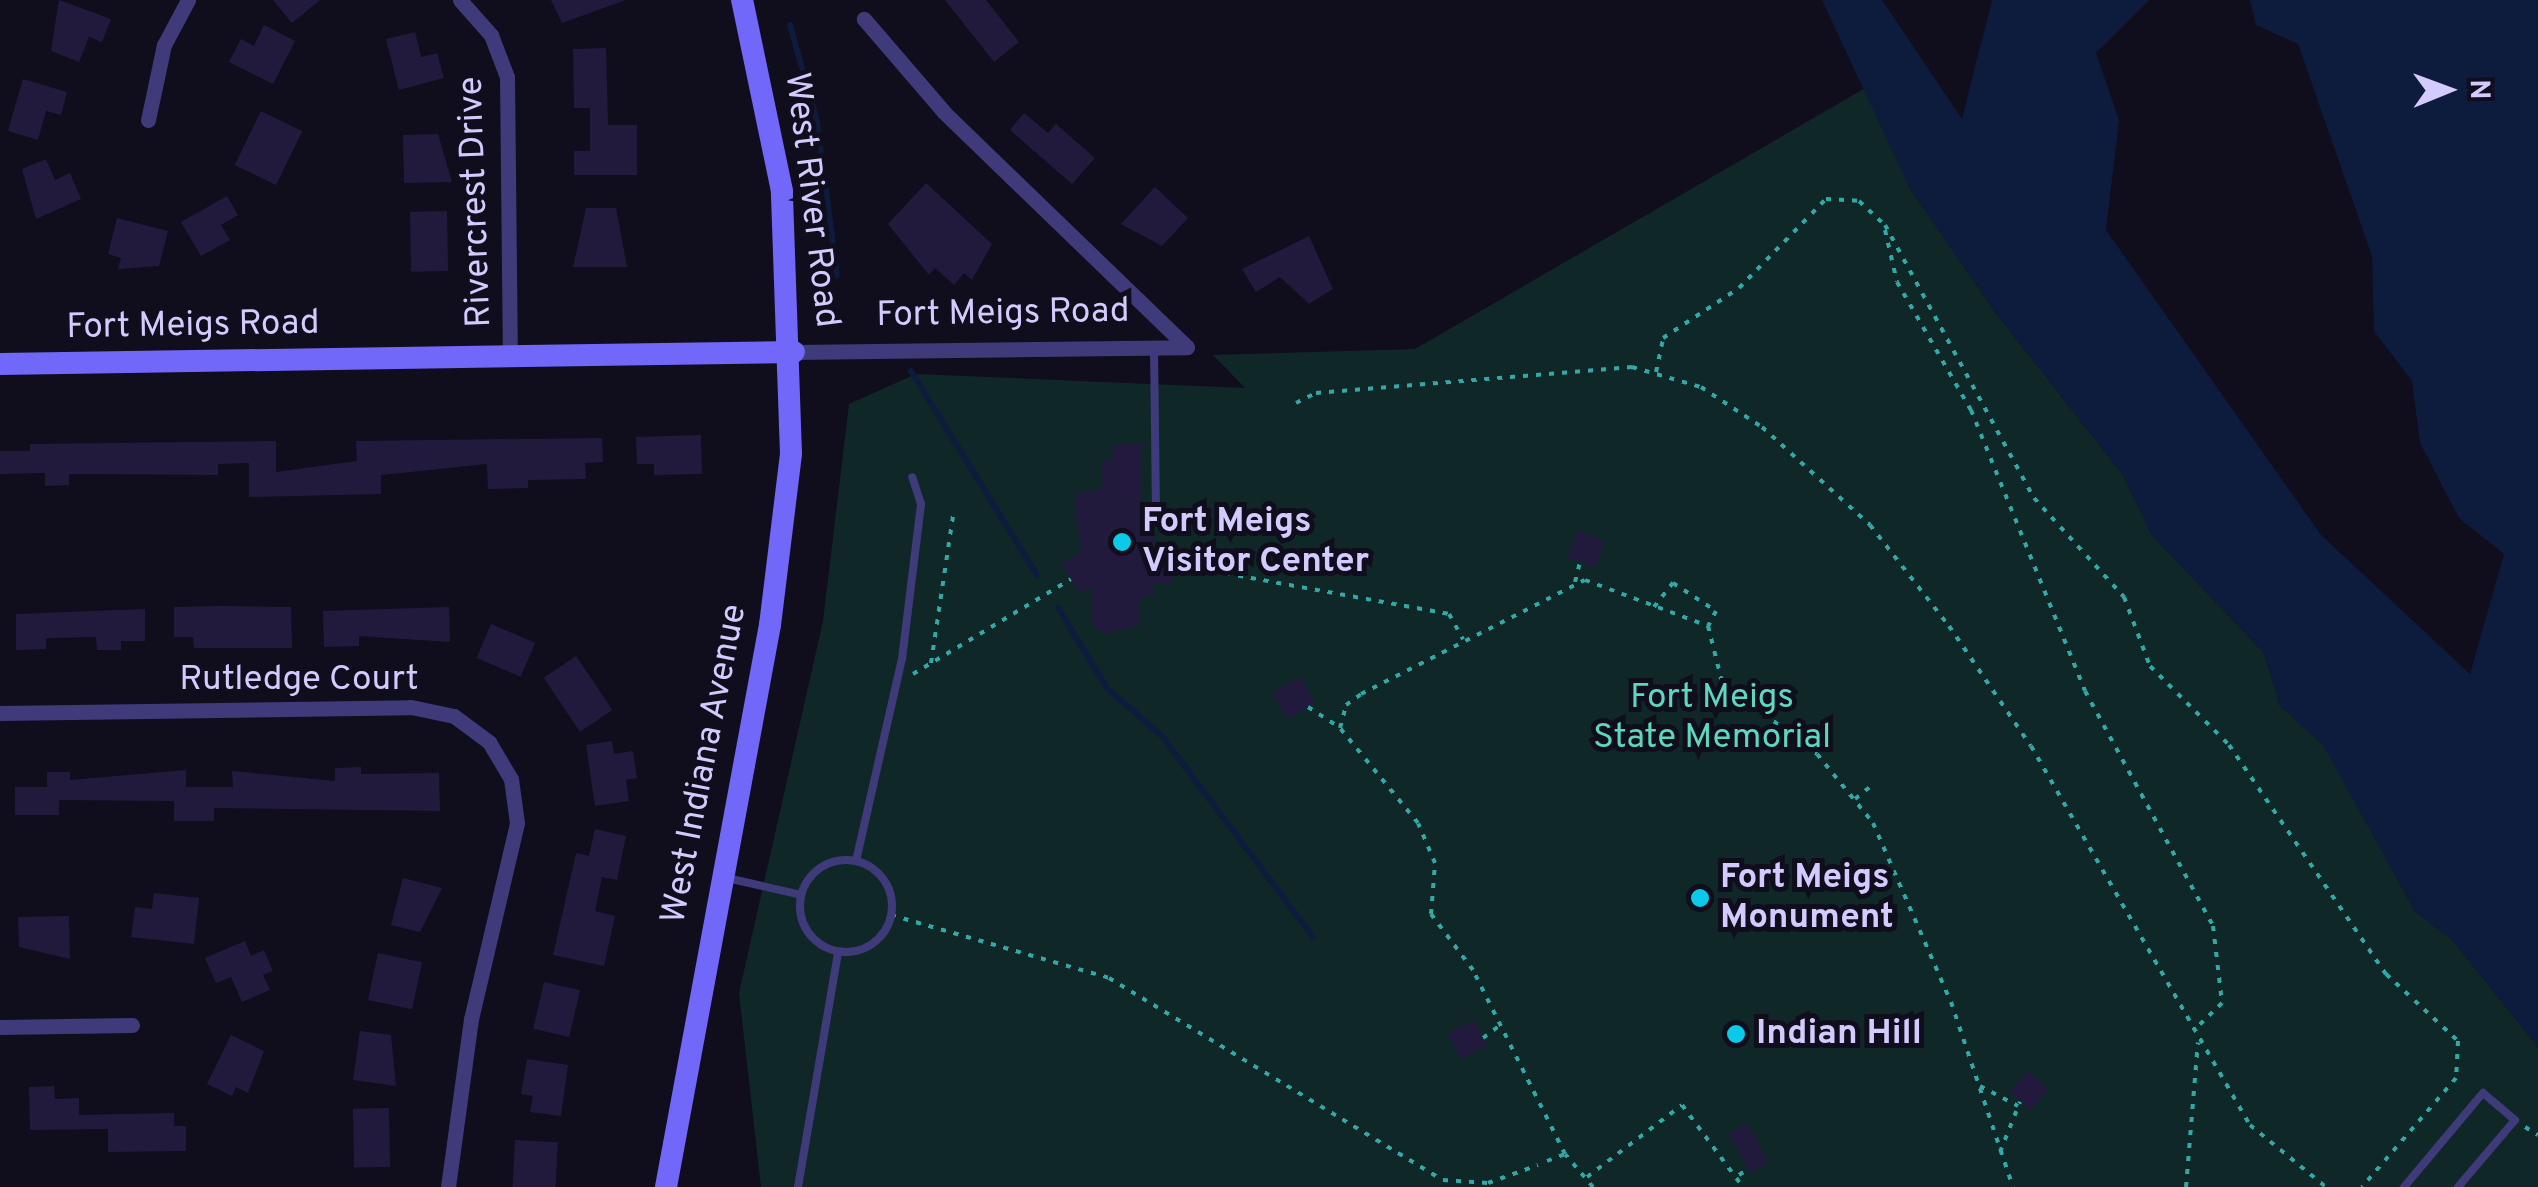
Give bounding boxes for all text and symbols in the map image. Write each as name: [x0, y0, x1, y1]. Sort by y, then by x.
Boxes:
north arrow: [2398, 40, 2498, 140]
street label: West River Road: [775, 70, 847, 330]
street label: Rivercrest Drive: [451, 76, 501, 328]
text: N: [2460, 79, 2496, 100]
street label: Fort Meigs Road: [876, 291, 1130, 337]
street label: Fort Meigs Road: [66, 303, 320, 349]
place label: Fort Meigs Visitor Center: [1142, 501, 1369, 583]
marker: Fort Meigs Visitor Center: [1111, 531, 1133, 553]
street label: West Indiana Avenue: [653, 600, 757, 928]
street label: Rutledge Court: [179, 659, 419, 701]
park label: Fort Meigs State Memorial: [1593, 677, 1831, 759]
place label: Fort Meigs Monument: [1720, 857, 1894, 939]
marker: Fort Meigs Monument: [1689, 887, 1711, 909]
place label: Indian Hill: [1756, 1013, 1922, 1055]
marker: Indian Hill: [1725, 1023, 1747, 1045]

